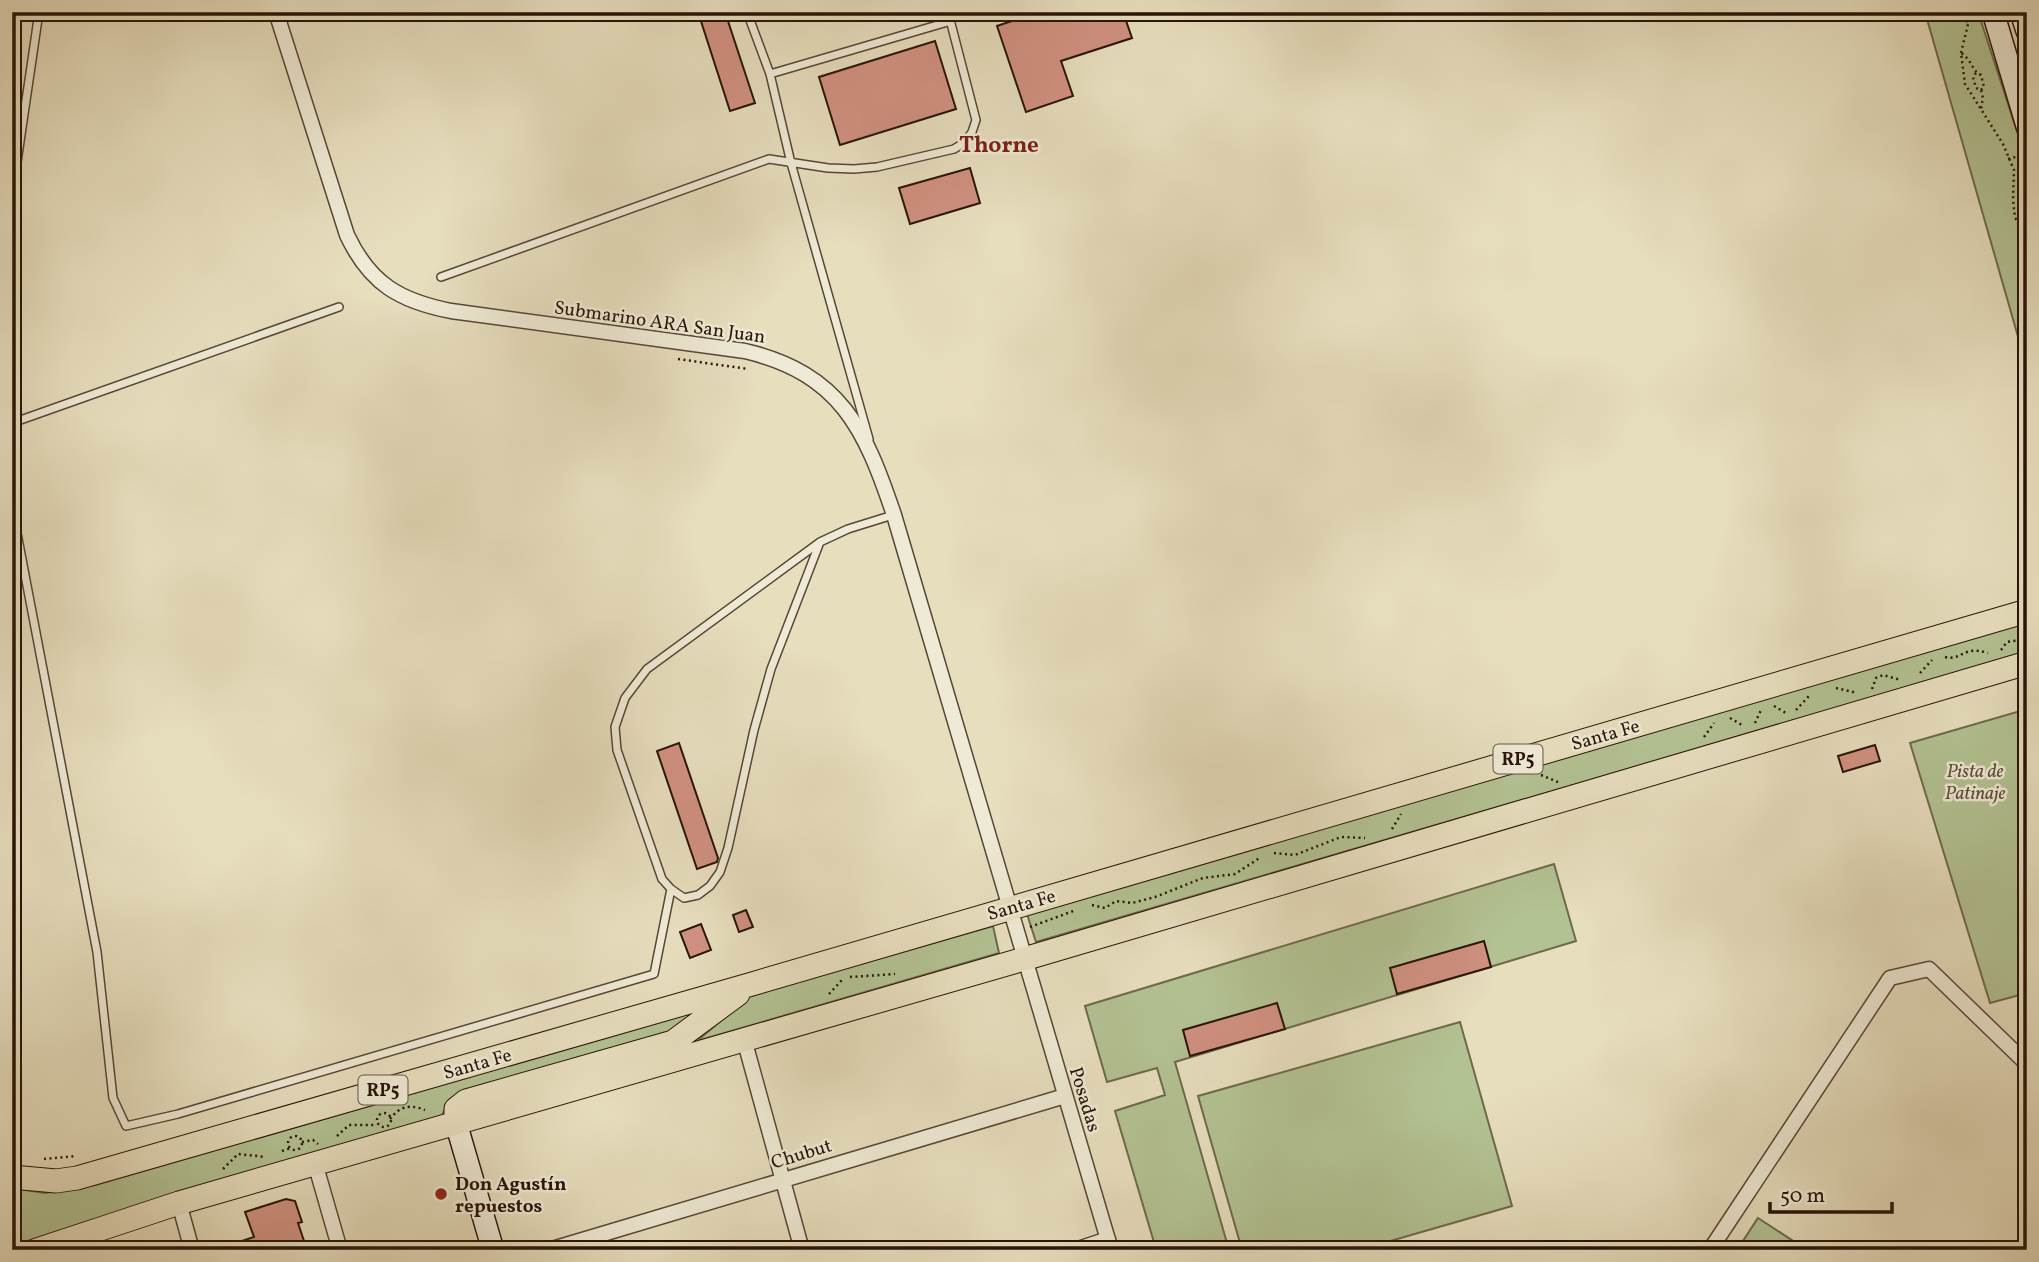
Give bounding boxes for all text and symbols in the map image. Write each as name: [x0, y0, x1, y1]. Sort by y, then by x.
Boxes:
district label: Thorne: [959, 130, 1039, 162]
street label: Submarino ARA San Juan: [552, 295, 767, 351]
street label: Santa Fe: [1568, 714, 1643, 758]
road number: RP5: [1494, 744, 1542, 774]
park label: Pista de Patinaje: [1945, 759, 2005, 807]
street label: Santa Fe: [984, 884, 1059, 928]
street label: Santa Fe: [440, 1043, 515, 1087]
street label: Posadas: [1062, 1064, 1106, 1135]
road number: RP5: [358, 1076, 408, 1105]
street label: Chubut: [768, 1133, 835, 1176]
scale bar: [1770, 1171, 1892, 1215]
place label: Don Agustín repuestos: [455, 1172, 567, 1220]
text: 50 m: [1780, 1182, 1825, 1211]
marker: Don Agustín repuestos: [433, 1186, 449, 1202]

